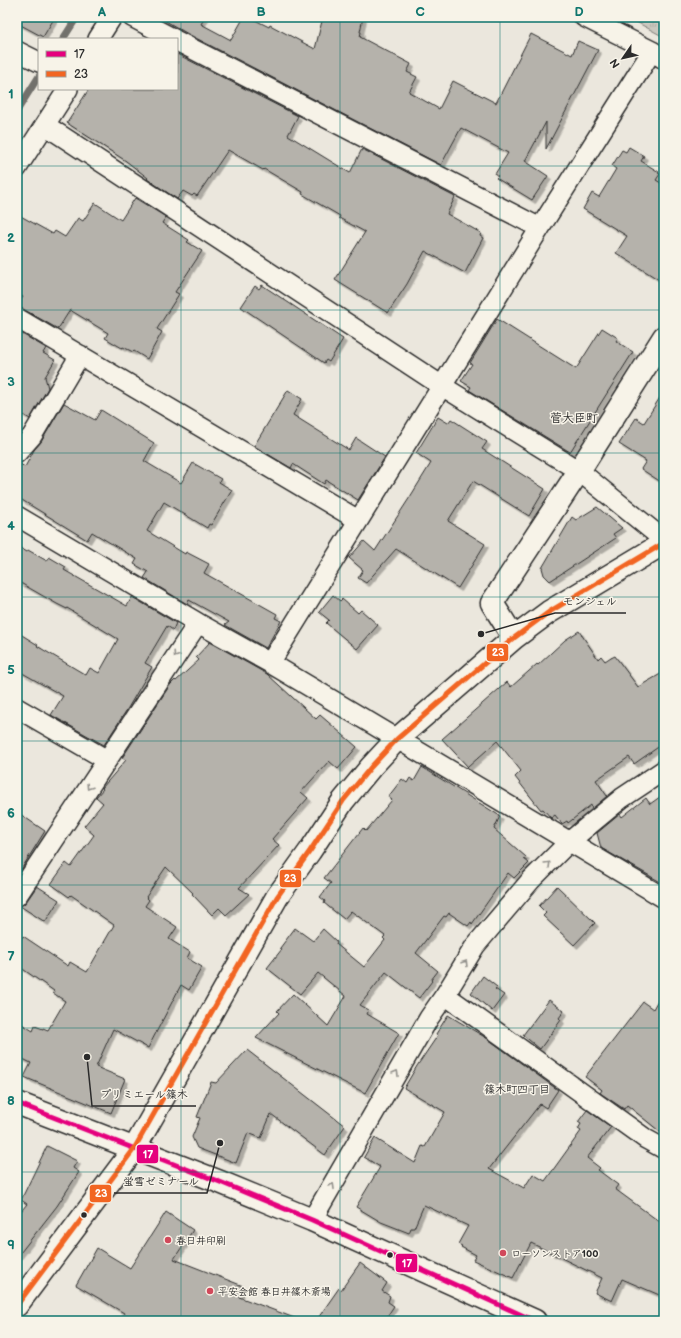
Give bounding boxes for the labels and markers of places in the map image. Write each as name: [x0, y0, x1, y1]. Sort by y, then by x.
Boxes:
callout: モンシェル: [555, 590, 626, 613]
callout: プリミエール篠木: [92, 1083, 196, 1106]
callout: 蛍雪ゼミナール: [114, 1170, 207, 1193]
unlabelled marker: [79, 1210, 89, 1220]
marker: 春日井印刷: [163, 1235, 173, 1245]
place label: 春日井印刷: [176, 1235, 226, 1247]
marker: ローソンストア100: [498, 1248, 508, 1258]
place label: ローソンストア100: [511, 1248, 598, 1260]
unlabelled marker: [385, 1250, 395, 1260]
marker: 平安会館 春日井篠木斎場: [205, 1286, 215, 1296]
place label: 平安会館 春日井篠木斎場: [218, 1286, 331, 1298]

